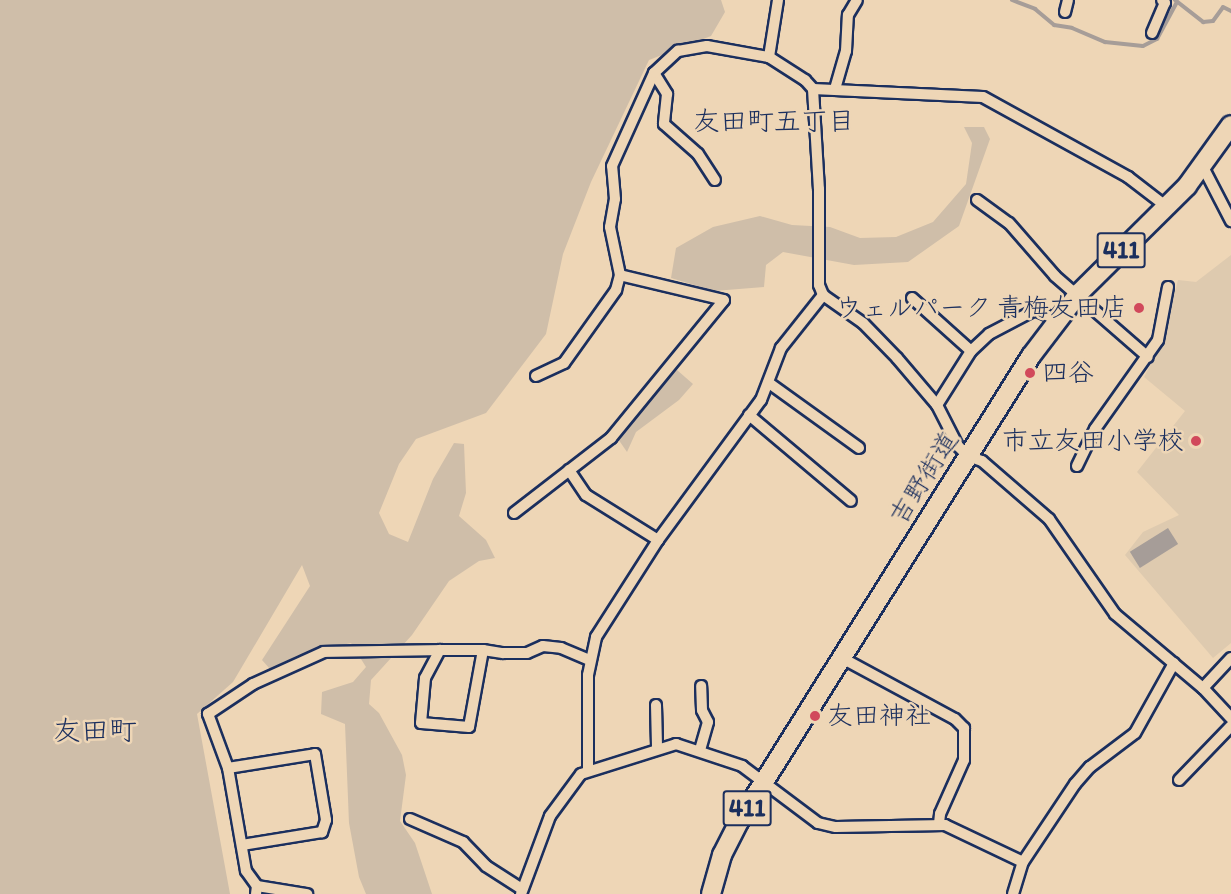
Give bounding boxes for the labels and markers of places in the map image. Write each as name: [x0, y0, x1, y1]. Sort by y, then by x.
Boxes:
place label: ウェルパーク 青梅友田店: [835, 292, 1127, 324]
marker: ウェルパーク 青梅友田店: [1132, 301, 1146, 315]
place label: 四谷: [1042, 357, 1094, 389]
marker: 四谷: [1023, 366, 1037, 380]
place label: 市立友田小学校: [1002, 425, 1184, 457]
marker: 市立友田小学校: [1189, 434, 1203, 448]
place label: 友田神社: [827, 700, 931, 732]
marker: 友田神社: [808, 709, 822, 723]

